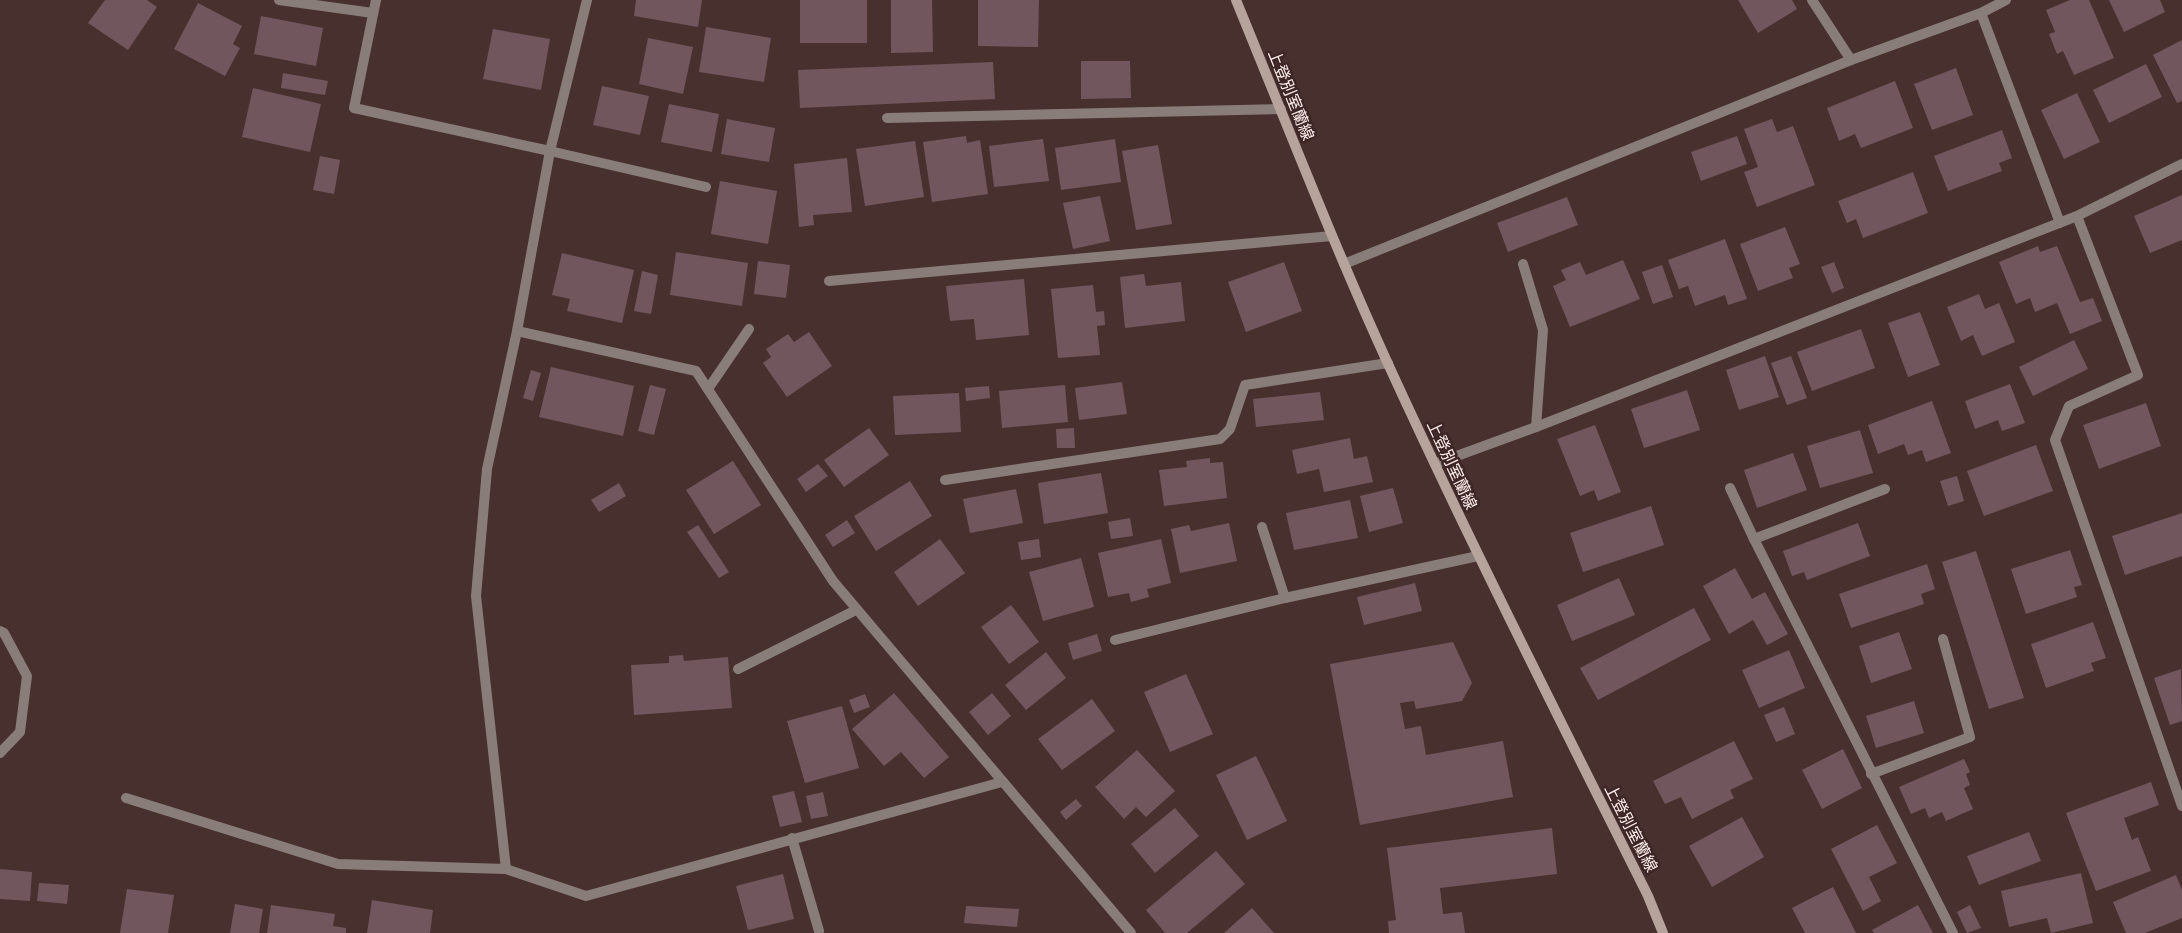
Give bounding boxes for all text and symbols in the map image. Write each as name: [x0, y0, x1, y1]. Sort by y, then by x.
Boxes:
street label: 上登別室蘭線: [1264, 47, 1318, 143]
street label: 上登別室蘭線: [1423, 417, 1481, 513]
street label: 上登別室蘭線: [1601, 781, 1661, 875]

